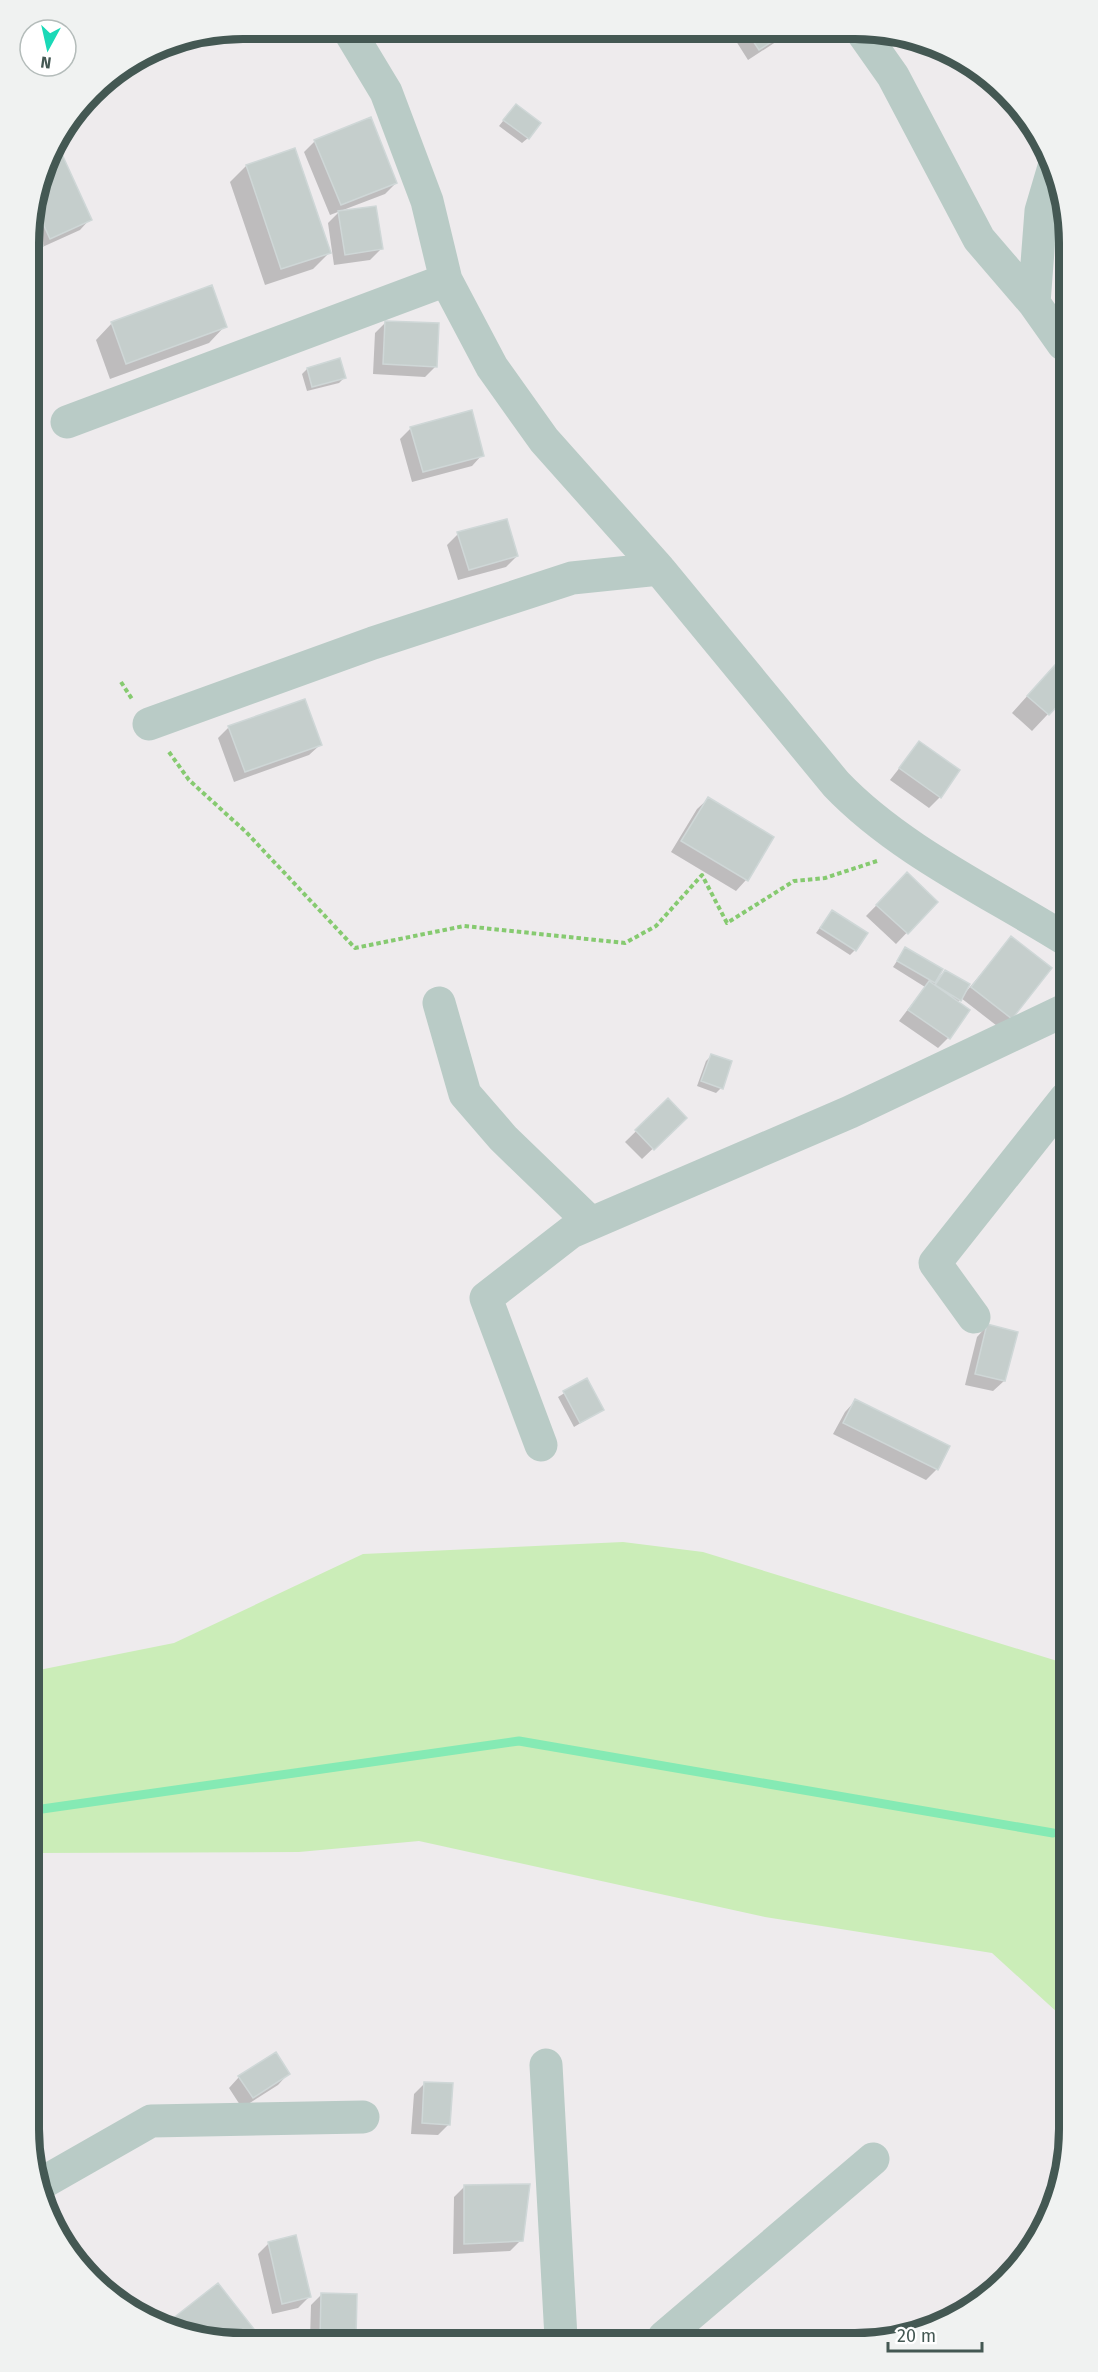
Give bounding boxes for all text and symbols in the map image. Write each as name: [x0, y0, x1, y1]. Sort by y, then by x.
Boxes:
north arrow: [18, 18, 78, 78]
text: N: [39, 52, 53, 73]
scale bar: [888, 2315, 982, 2353]
text: 20 m: [897, 2325, 936, 2347]

